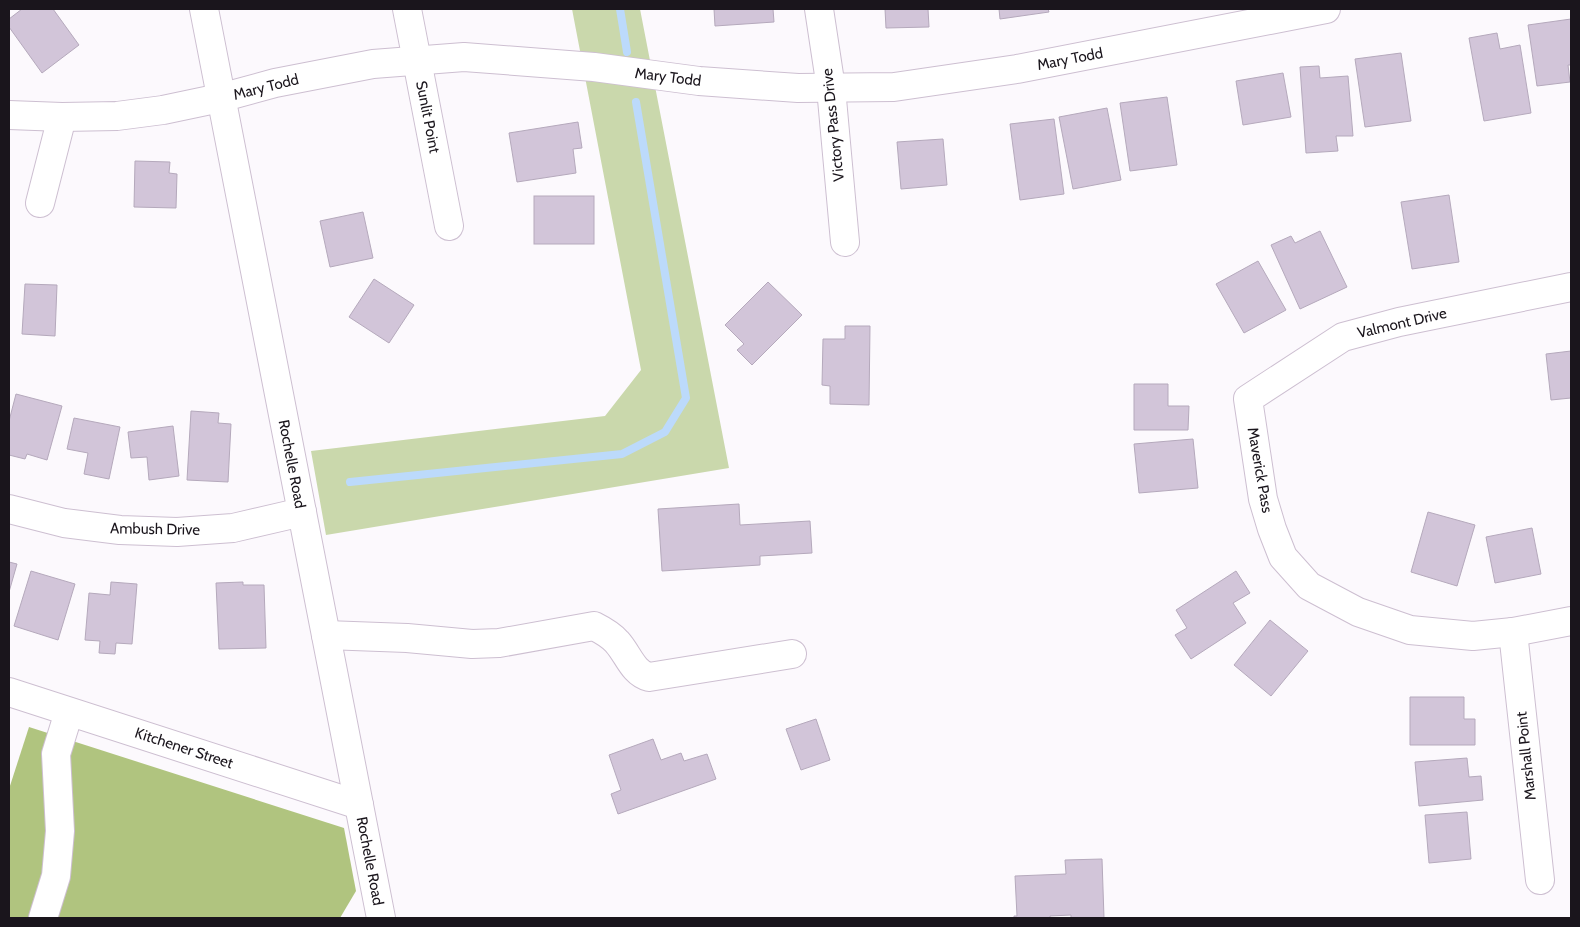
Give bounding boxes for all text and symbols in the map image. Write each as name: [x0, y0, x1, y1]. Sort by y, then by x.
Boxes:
street label: Mary Todd: [1036, 44, 1104, 74]
street label: Mary Todd: [634, 64, 702, 90]
street label: Victory Pass Drive: [818, 67, 848, 183]
street label: Mary Todd: [231, 70, 301, 104]
street label: Sunlit Point: [412, 79, 444, 155]
street label: Valmont Drive: [1356, 304, 1449, 342]
street label: Rochelle Road: [275, 418, 309, 510]
street label: Maverick Pass: [1244, 426, 1276, 514]
street label: Ambush Drive: [110, 519, 200, 539]
street label: Marshall Point: [1512, 711, 1540, 801]
street label: Kitchener Street: [133, 724, 235, 772]
street label: Rochelle Road: [353, 815, 387, 907]

